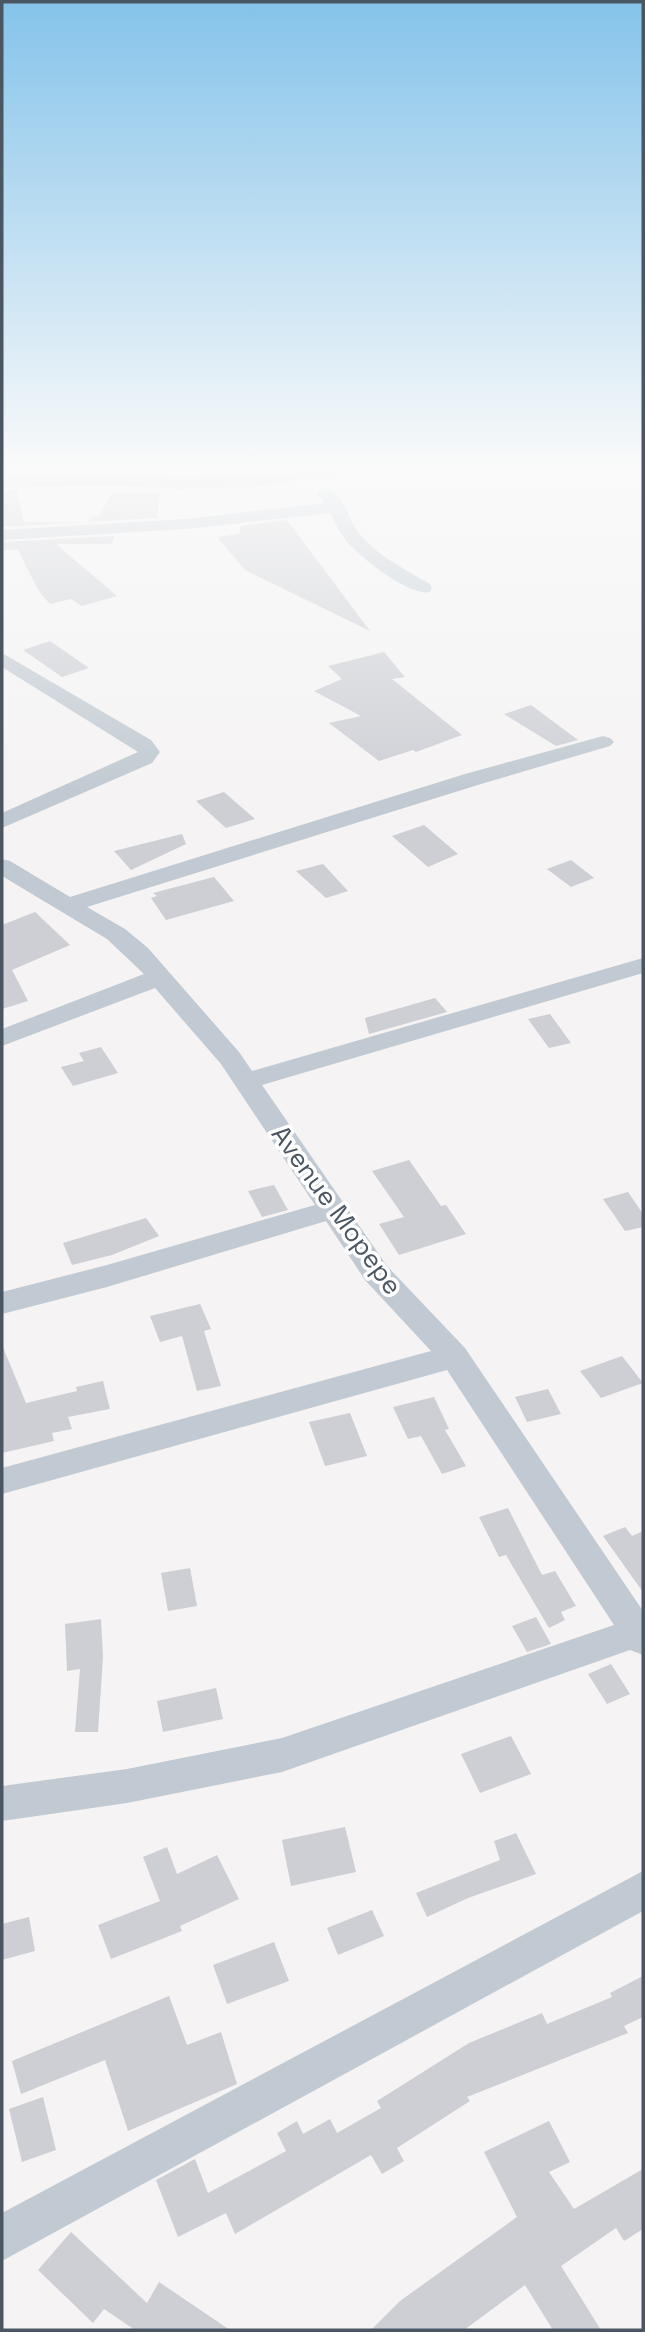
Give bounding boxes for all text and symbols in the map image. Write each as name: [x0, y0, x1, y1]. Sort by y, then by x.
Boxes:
street label: Avenue Mopepe: [264, 1119, 410, 1301]

